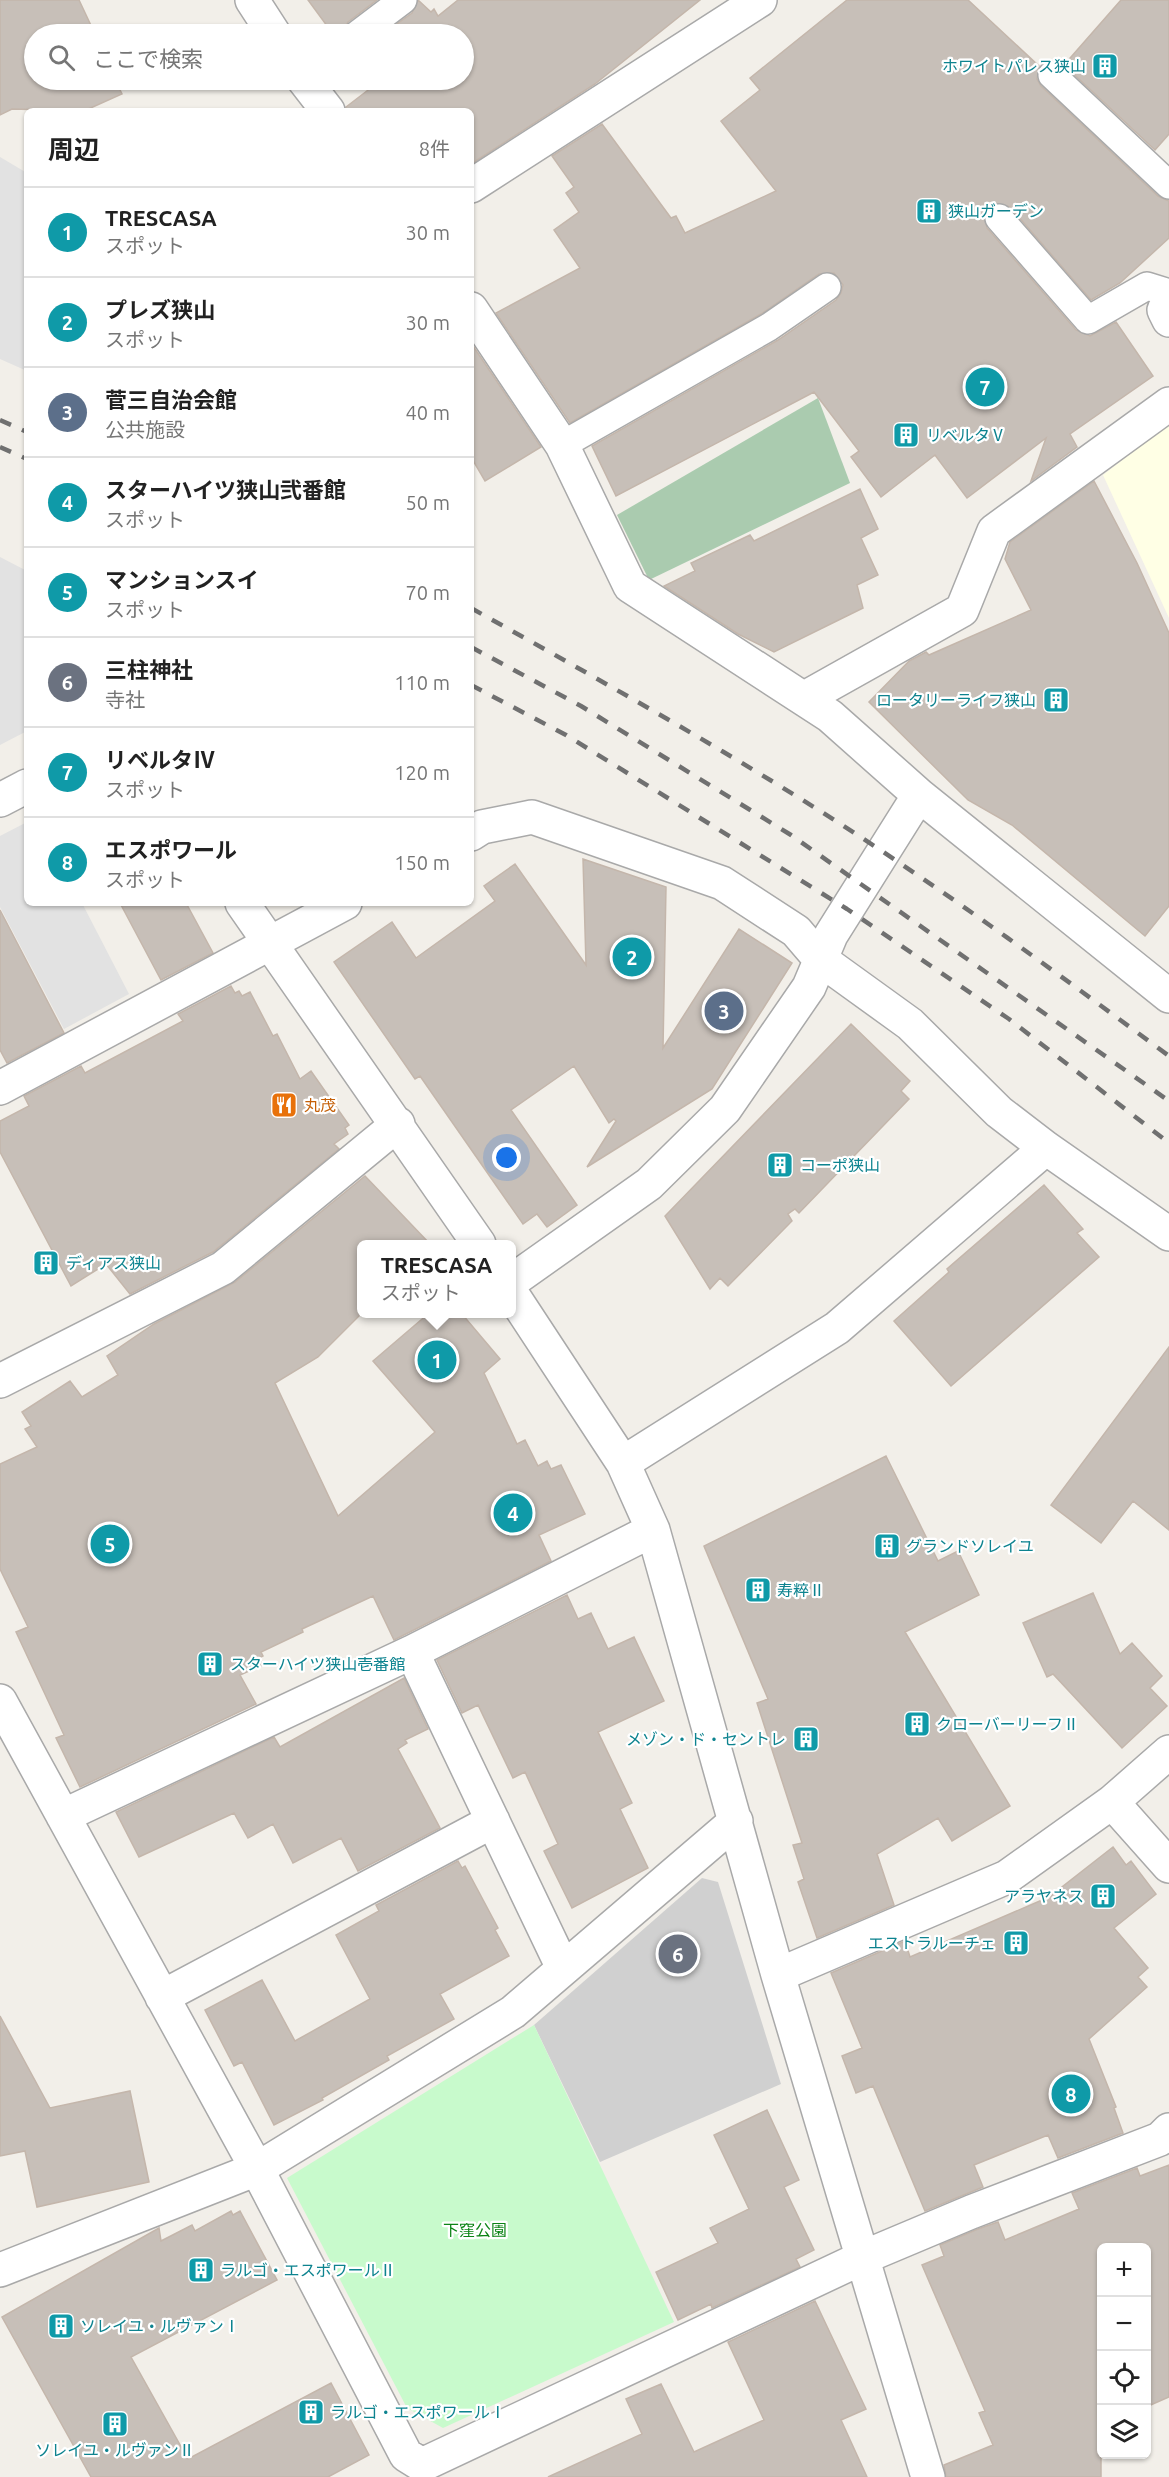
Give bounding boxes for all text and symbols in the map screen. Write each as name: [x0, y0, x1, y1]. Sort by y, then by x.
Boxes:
search box: [24, 24, 474, 90]
icon: search: [45, 41, 78, 74]
text: ここで検索: [93, 46, 203, 71]
building icon: ホワイトパレス狭山: [1090, 51, 1120, 81]
place label: ホワイトパレス狭山: [942, 57, 1086, 75]
text: 周辺: [48, 135, 100, 164]
text: 8件: [419, 137, 450, 160]
building icon: 狭山ガーデン: [914, 196, 944, 226]
place label: 狭山ガーデン: [948, 202, 1044, 220]
text: TRESCASA: [105, 205, 217, 230]
text: 1: [62, 221, 73, 244]
text: 30 m: [406, 221, 450, 244]
text: スポット: [105, 234, 185, 257]
text: プレズ狭山: [105, 297, 215, 322]
text: 2: [62, 311, 73, 334]
text: 30 m: [406, 311, 450, 334]
text: スポット: [105, 328, 185, 351]
pin: 7: [966, 364, 1004, 410]
text: 菅三自治会館: [105, 387, 237, 412]
text: 3: [62, 401, 73, 424]
text: 40 m: [406, 401, 450, 424]
text: 公共施設: [105, 418, 185, 441]
building icon: リベルタⅤ: [891, 420, 921, 450]
place label: リベルタⅤ: [926, 426, 1006, 444]
text: スターハイツ狭山弐番館: [105, 477, 346, 502]
text: 4: [62, 491, 73, 514]
text: 50 m: [406, 491, 450, 514]
text: スポット: [105, 508, 185, 531]
text: マンションスイ: [105, 567, 259, 592]
text: 5: [62, 581, 73, 604]
text: 70 m: [406, 581, 450, 604]
text: スポット: [105, 598, 185, 621]
text: 三柱神社: [105, 657, 193, 682]
text: 6: [62, 671, 73, 694]
text: 110 m: [394, 671, 450, 694]
building icon: ロータリーライフ狭山: [1041, 685, 1071, 715]
text: 寺社: [105, 688, 145, 711]
place label: ロータリーライフ狭山: [876, 691, 1036, 709]
text: リベルタⅣ: [105, 747, 215, 772]
text: 7: [62, 761, 73, 784]
text: 120 m: [394, 761, 450, 784]
text: スポット: [105, 778, 185, 801]
text: エスポワール: [105, 837, 237, 862]
text: 8: [62, 851, 73, 874]
text: 150 m: [394, 851, 450, 874]
text: スポット: [105, 868, 185, 891]
pin: 2: [612, 934, 652, 980]
pin: 3: [704, 988, 744, 1034]
restaurant icon: 丸茂: [269, 1090, 299, 1120]
place label: 丸茂: [304, 1096, 336, 1114]
your location: [492, 1143, 521, 1172]
building icon: コーポ狭山: [765, 1150, 795, 1180]
place label: コーポ狭山: [800, 1156, 880, 1174]
popup: [357, 1240, 516, 1318]
building icon: ディアス狭山: [31, 1248, 61, 1278]
text: TRESCASA: [381, 1252, 492, 1277]
place label: ディアス狭山: [66, 1254, 161, 1272]
text: スポット: [381, 1281, 461, 1304]
pin: 1: [418, 1338, 456, 1382]
pin: 4: [494, 1490, 532, 1536]
pin: 5: [90, 1522, 130, 1566]
building icon: グランドソレイユ: [872, 1531, 902, 1561]
place label: グランドソレイユ: [906, 1537, 1034, 1555]
building icon: 寿粹Ⅱ: [743, 1575, 773, 1605]
place label: 寿粹Ⅱ: [777, 1581, 825, 1599]
building icon: スターハイツ狭山壱番館: [195, 1649, 225, 1679]
place label: スターハイツ狭山壱番館: [230, 1655, 405, 1673]
building icon: クローバーリーフⅡ: [902, 1709, 932, 1739]
place label: クローバーリーフⅡ: [936, 1715, 1079, 1733]
building icon: メゾン・ド・セントレ: [791, 1724, 821, 1754]
place label: メゾン・ド・セントレ: [626, 1730, 786, 1748]
building icon: アラヤネス: [1088, 1881, 1118, 1911]
place label: アラヤネス: [1004, 1887, 1084, 1905]
building icon: エストラルーチェ: [1001, 1928, 1031, 1958]
pin: 6: [658, 1932, 698, 1976]
place label: エストラルーチェ: [868, 1934, 996, 1952]
pin: 8: [1052, 2072, 1090, 2116]
park label: 下窪公園: [443, 2221, 507, 2239]
map controls: [1097, 2243, 1151, 2459]
button: +: [1097, 2243, 1151, 2297]
building icon: ラルゴ・エスポワールⅡ: [186, 2255, 216, 2285]
place label: ラルゴ・エスポワールⅡ: [220, 2261, 396, 2279]
button: −: [1097, 2297, 1151, 2351]
building icon: ソレイユ・ルヴァンⅠ: [46, 2311, 76, 2341]
place label: ソレイユ・ルヴァンⅠ: [80, 2317, 240, 2335]
button: locate: [1097, 2351, 1151, 2405]
building icon: ラルゴ・エスポワールⅠ: [296, 2397, 326, 2427]
place label: ラルゴ・エスポワールⅠ: [330, 2403, 506, 2421]
button: layers: [1097, 2405, 1151, 2459]
building icon: ソレイユ・ルヴァンⅡ: [100, 2409, 130, 2439]
place label: ソレイユ・ルヴァンⅡ: [35, 2441, 195, 2459]

